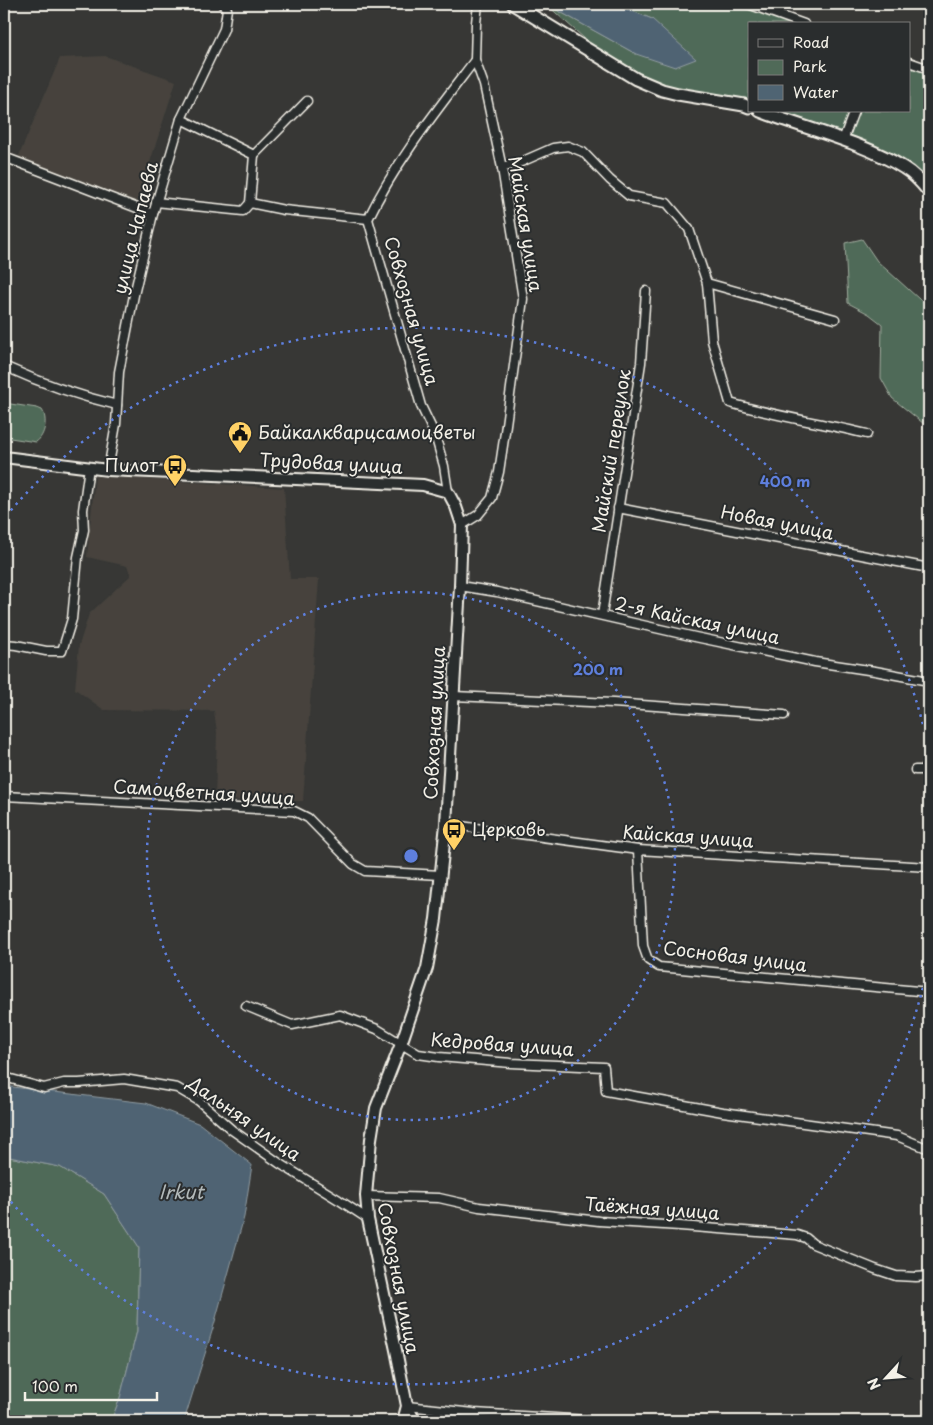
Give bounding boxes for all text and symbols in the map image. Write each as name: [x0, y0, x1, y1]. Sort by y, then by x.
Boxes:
legend: [748, 22, 910, 112]
text: Road: [793, 30, 829, 53]
text: Park: [793, 54, 827, 77]
text: Water: [793, 80, 838, 103]
street label: Майская улица: [502, 154, 551, 294]
street label: улица Чапаева: [105, 158, 164, 297]
street label: Совхозная улица: [378, 233, 447, 389]
street label: Майский переулок: [584, 367, 637, 534]
place label: Байкалкварцсамоцветы: [258, 418, 476, 445]
public building icon: Байкалкварцсамоцветы: [227, 420, 253, 454]
street label: Трудовая улица: [259, 445, 404, 480]
place label: Пилот: [105, 451, 158, 478]
bus stop icon: Пилот: [162, 453, 188, 487]
text: 400 m: [760, 469, 810, 492]
street label: Новая улица: [718, 497, 837, 546]
street label: 2-я Кайская улица: [612, 589, 783, 650]
street label: Совхозная улица: [416, 645, 451, 800]
text: 200 m: [573, 657, 623, 680]
street label: Самоцветная улица: [112, 772, 296, 811]
place label: Церковь: [472, 815, 545, 842]
bus stop icon: Церковь: [441, 817, 467, 851]
street label: Кайская улица: [622, 817, 755, 854]
centre of rings: [402, 847, 420, 865]
street label: Сосновая улица: [662, 933, 809, 978]
street label: Кедровая улица: [430, 1025, 575, 1062]
street label: Дальняя улица: [182, 1068, 308, 1167]
water label: Irkut: [159, 1177, 205, 1205]
street label: Таёжная улица: [584, 1189, 721, 1226]
street label: Совхозная улица: [372, 1200, 428, 1356]
north arrow: [860, 1352, 910, 1402]
scale bar: [25, 1370, 158, 1402]
text: 100 m: [32, 1374, 78, 1397]
text: N: [862, 1374, 886, 1394]

